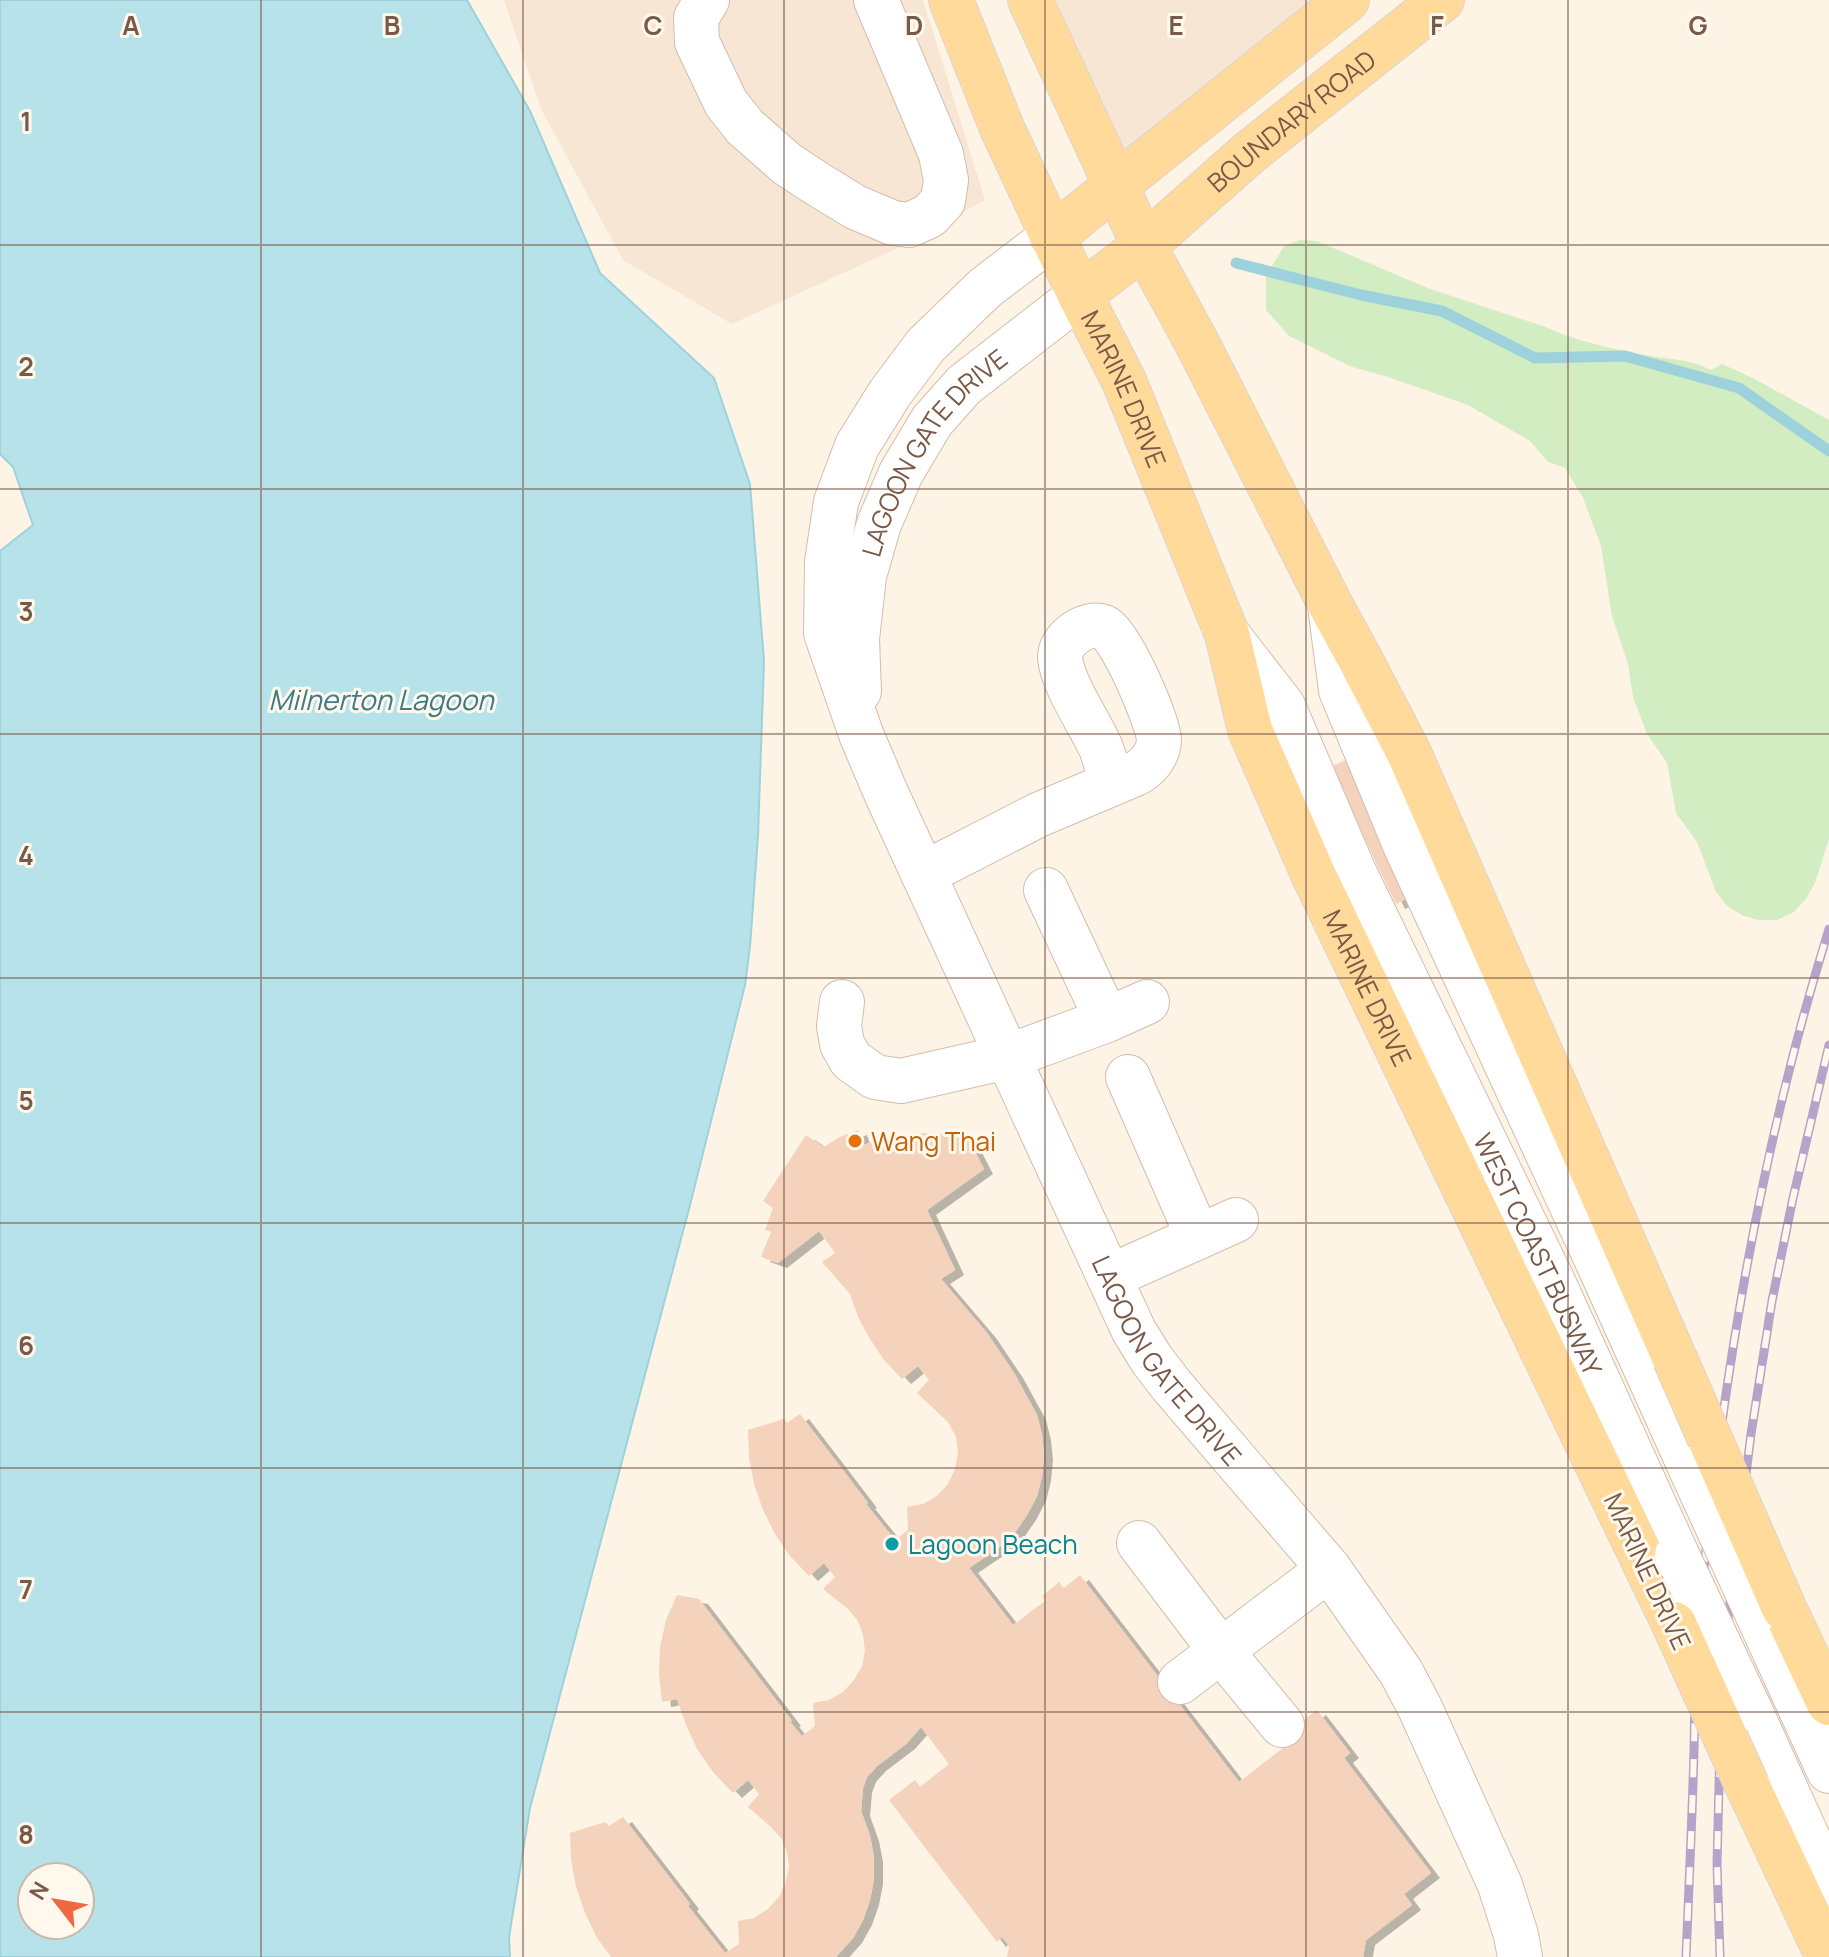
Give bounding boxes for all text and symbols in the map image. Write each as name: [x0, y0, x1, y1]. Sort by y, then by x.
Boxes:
text: A: [122, 7, 140, 43]
text: B: [384, 7, 400, 43]
text: C: [643, 7, 663, 43]
text: D: [905, 7, 923, 43]
text: E: [1168, 7, 1184, 43]
text: F: [1430, 7, 1444, 43]
text: G: [1688, 7, 1708, 43]
street label: BOUNDARY ROAD: [1199, 41, 1383, 200]
text: 1: [20, 103, 32, 139]
street label: MARINE DRIVE: [1073, 304, 1175, 473]
street label: LAGOON GATE DRIVE: [853, 340, 1014, 561]
text: 2: [18, 348, 34, 384]
text: 3: [18, 593, 34, 629]
water label: Milnerton Lagoon: [268, 680, 495, 718]
text: 4: [18, 837, 34, 873]
street label: MARINE DRIVE: [1315, 904, 1421, 1072]
text: 5: [18, 1082, 34, 1118]
place label: Wang Thai: [871, 1123, 996, 1159]
street label: WEST COAST BUSWAY: [1465, 1127, 1611, 1381]
marker: Wang Thai: [846, 1132, 864, 1150]
street label: LAGOON GATE DRIVE: [1084, 1250, 1250, 1473]
text: 6: [18, 1327, 34, 1363]
street label: MARINE DRIVE: [1596, 1487, 1700, 1655]
place label: Lagoon Beach: [908, 1526, 1078, 1562]
marker: Lagoon Beach: [883, 1535, 901, 1553]
text: 7: [19, 1571, 33, 1607]
text: 8: [18, 1816, 34, 1852]
north arrow: [16, 1861, 96, 1941]
text: N: [22, 1876, 56, 1905]

